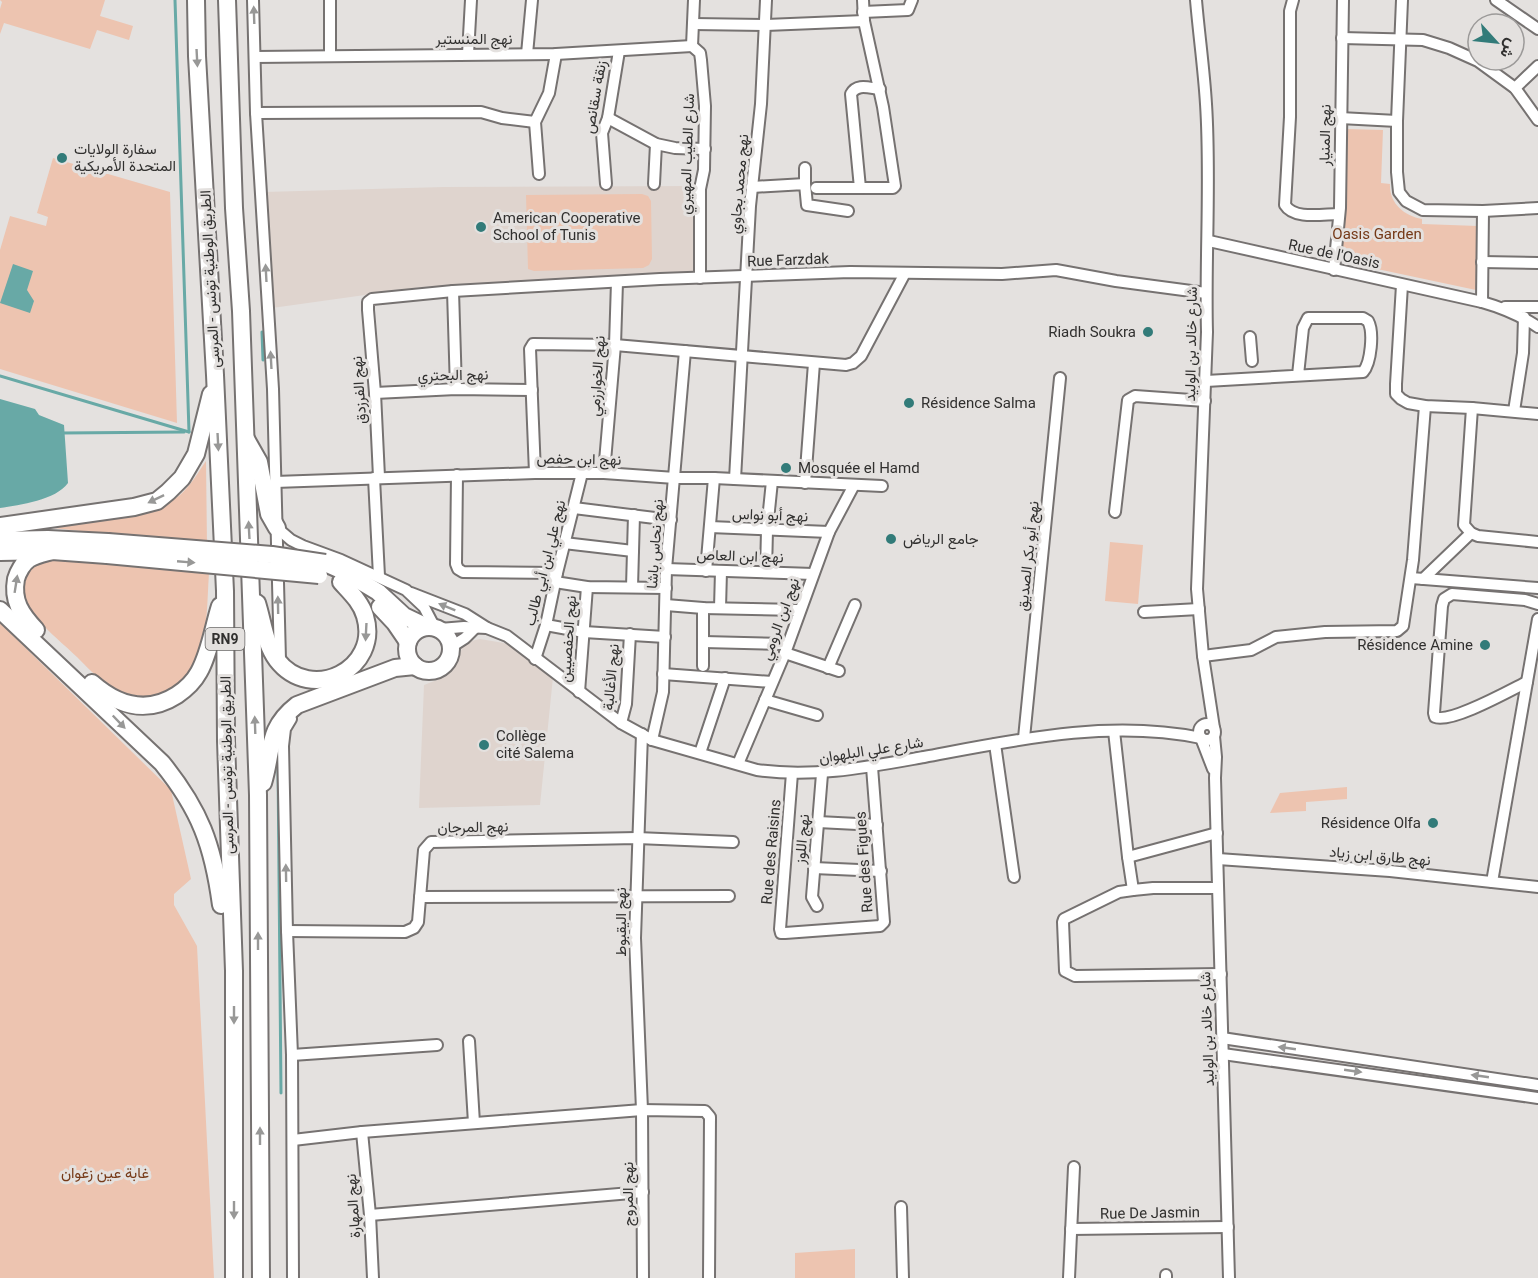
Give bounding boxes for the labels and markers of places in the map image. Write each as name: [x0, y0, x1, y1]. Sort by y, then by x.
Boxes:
place label: سفارة الولايات المتحدة الأمريكية: [74, 140, 176, 175]
marker: سفارة الولايات المتحدة الأمريكية: [55, 151, 69, 165]
place label: American Cooperative School of Tunis: [493, 209, 641, 244]
marker: American Cooperative School of Tunis: [474, 220, 488, 234]
place label: Riadh Soukra: [1048, 323, 1136, 341]
marker: Riadh Soukra: [1141, 325, 1155, 339]
place label: Résidence Salma: [921, 394, 1036, 412]
marker: Résidence Salma: [902, 396, 916, 410]
place label: Mosquée el Hamd: [798, 459, 920, 477]
marker: Mosquée el Hamd: [779, 461, 793, 475]
place label: جامع الرياض: [903, 530, 979, 550]
marker: جامع الرياض: [884, 532, 898, 546]
place label: Résidence Amine: [1357, 636, 1473, 654]
marker: Résidence Amine: [1478, 638, 1492, 652]
place label: Collège cité Salema: [496, 727, 574, 762]
marker: Collège cité Salema: [477, 738, 491, 752]
place label: Résidence Olfa: [1321, 814, 1421, 832]
marker: Résidence Olfa: [1426, 816, 1440, 830]

